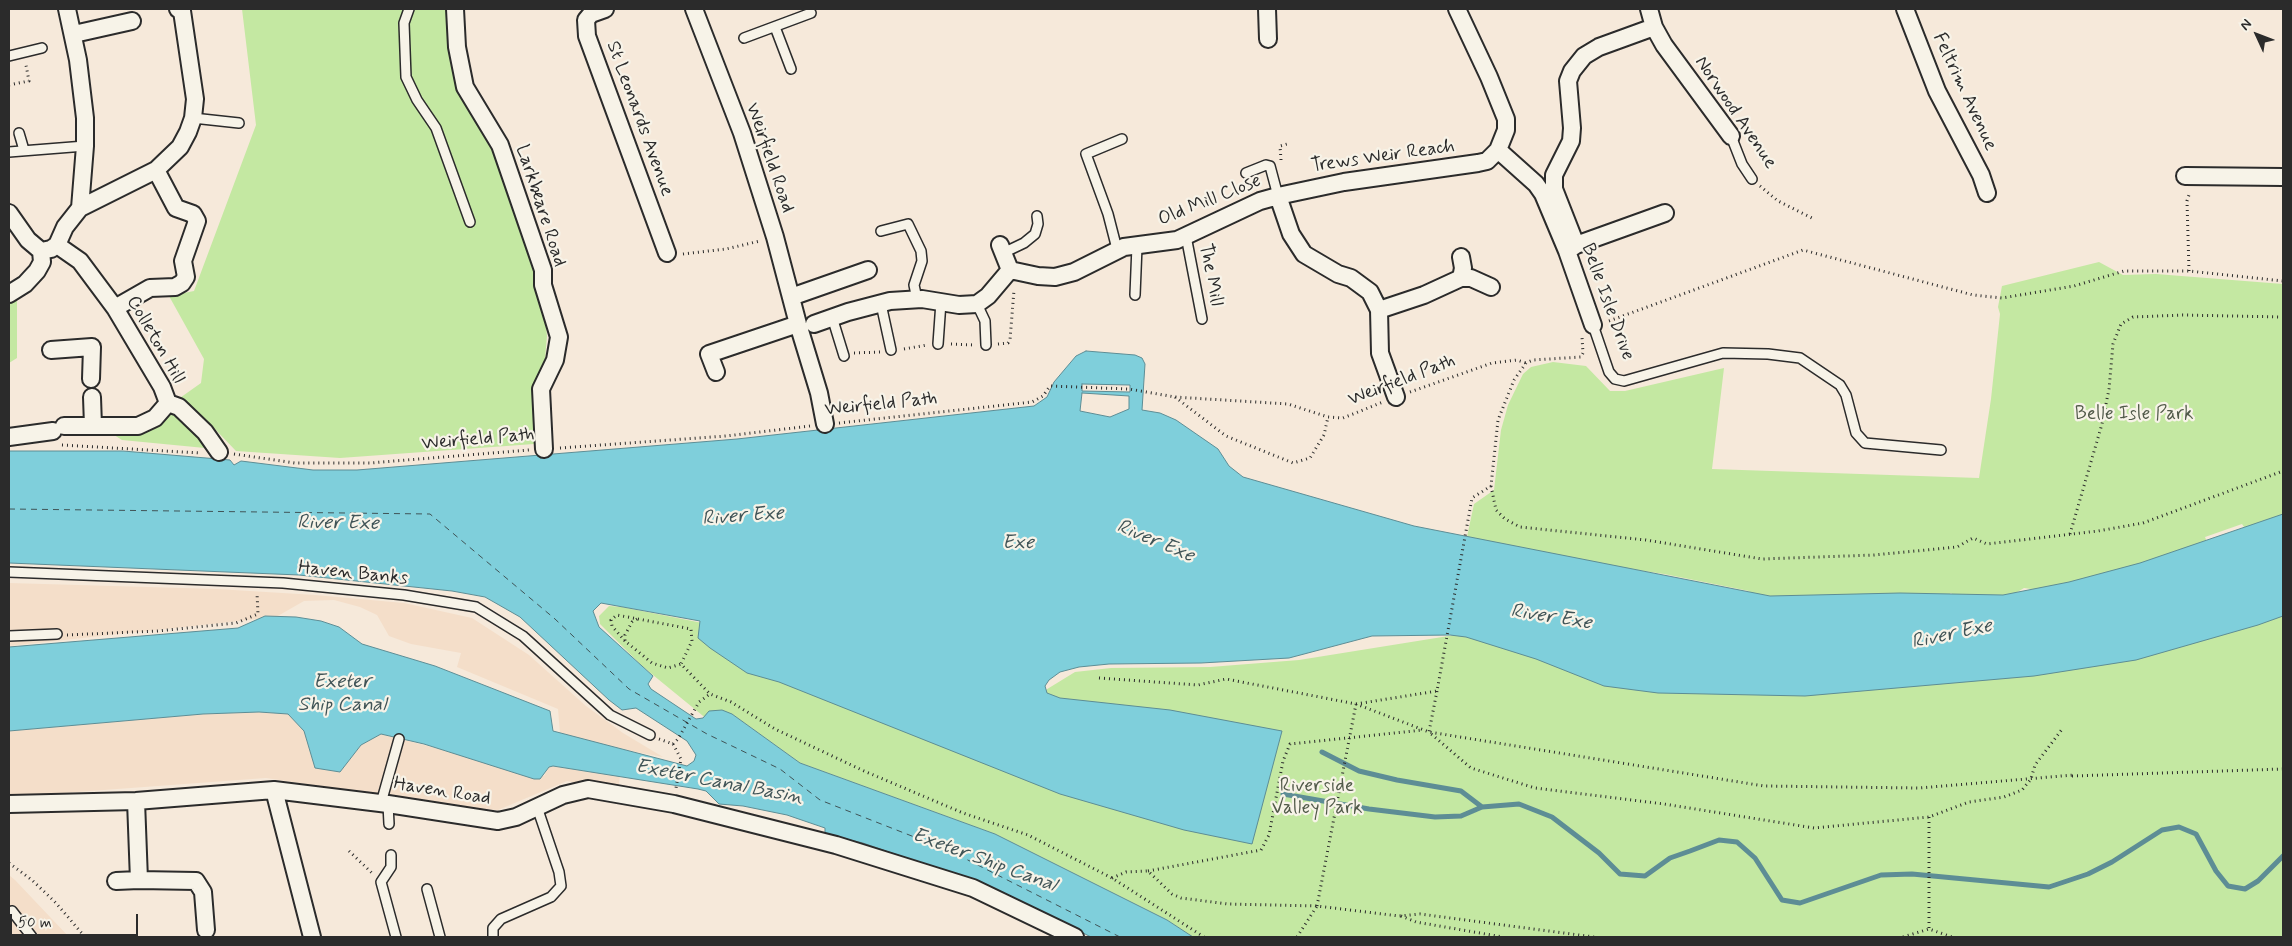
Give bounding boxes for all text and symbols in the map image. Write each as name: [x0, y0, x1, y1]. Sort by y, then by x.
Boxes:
north arrow: [2232, 10, 2282, 60]
text: N: [2236, 15, 2256, 34]
street label: Feltrim Avenue: [1927, 29, 2001, 155]
street label: St Leonards Avenue: [600, 38, 678, 200]
street label: Norwood Avenue: [1689, 52, 1781, 174]
street label: Weirfield Road: [740, 100, 798, 216]
street label: Trews Weir Reach: [1310, 136, 1456, 178]
street label: Larkbeare Road: [510, 142, 570, 270]
street label: Old Mill Close: [1155, 170, 1265, 232]
street label: Belle Isle Drive: [1575, 240, 1639, 364]
street label: The Mill: [1193, 242, 1227, 308]
street label: Colleton Hill: [121, 292, 189, 388]
street label: Weirfield Path: [1345, 350, 1459, 412]
street label: Weirfield Path: [824, 388, 938, 422]
park label: Belle Isle Park: [2075, 404, 2193, 426]
street label: Weirfield Path: [421, 424, 535, 456]
water label: River Exe: [701, 502, 785, 532]
water label: River Exe: [297, 511, 379, 537]
water label: River Exe: [1113, 515, 1197, 569]
water label: Exe: [1002, 532, 1034, 556]
street label: Haven Banks: [297, 557, 409, 591]
water label: River Exe: [1509, 600, 1593, 636]
water label: River Exe: [1909, 615, 1995, 655]
water label: Exeter Ship Canal: [298, 671, 386, 718]
water label: Exeter Canal Basin: [633, 755, 805, 811]
street label: Haven Road: [392, 773, 492, 811]
park label: Riverside Valley Park: [1272, 776, 1362, 820]
water label: Exeter Ship Canal: [909, 824, 1059, 898]
scale bar: [12, 904, 140, 936]
text: 50 m: [18, 913, 52, 933]

